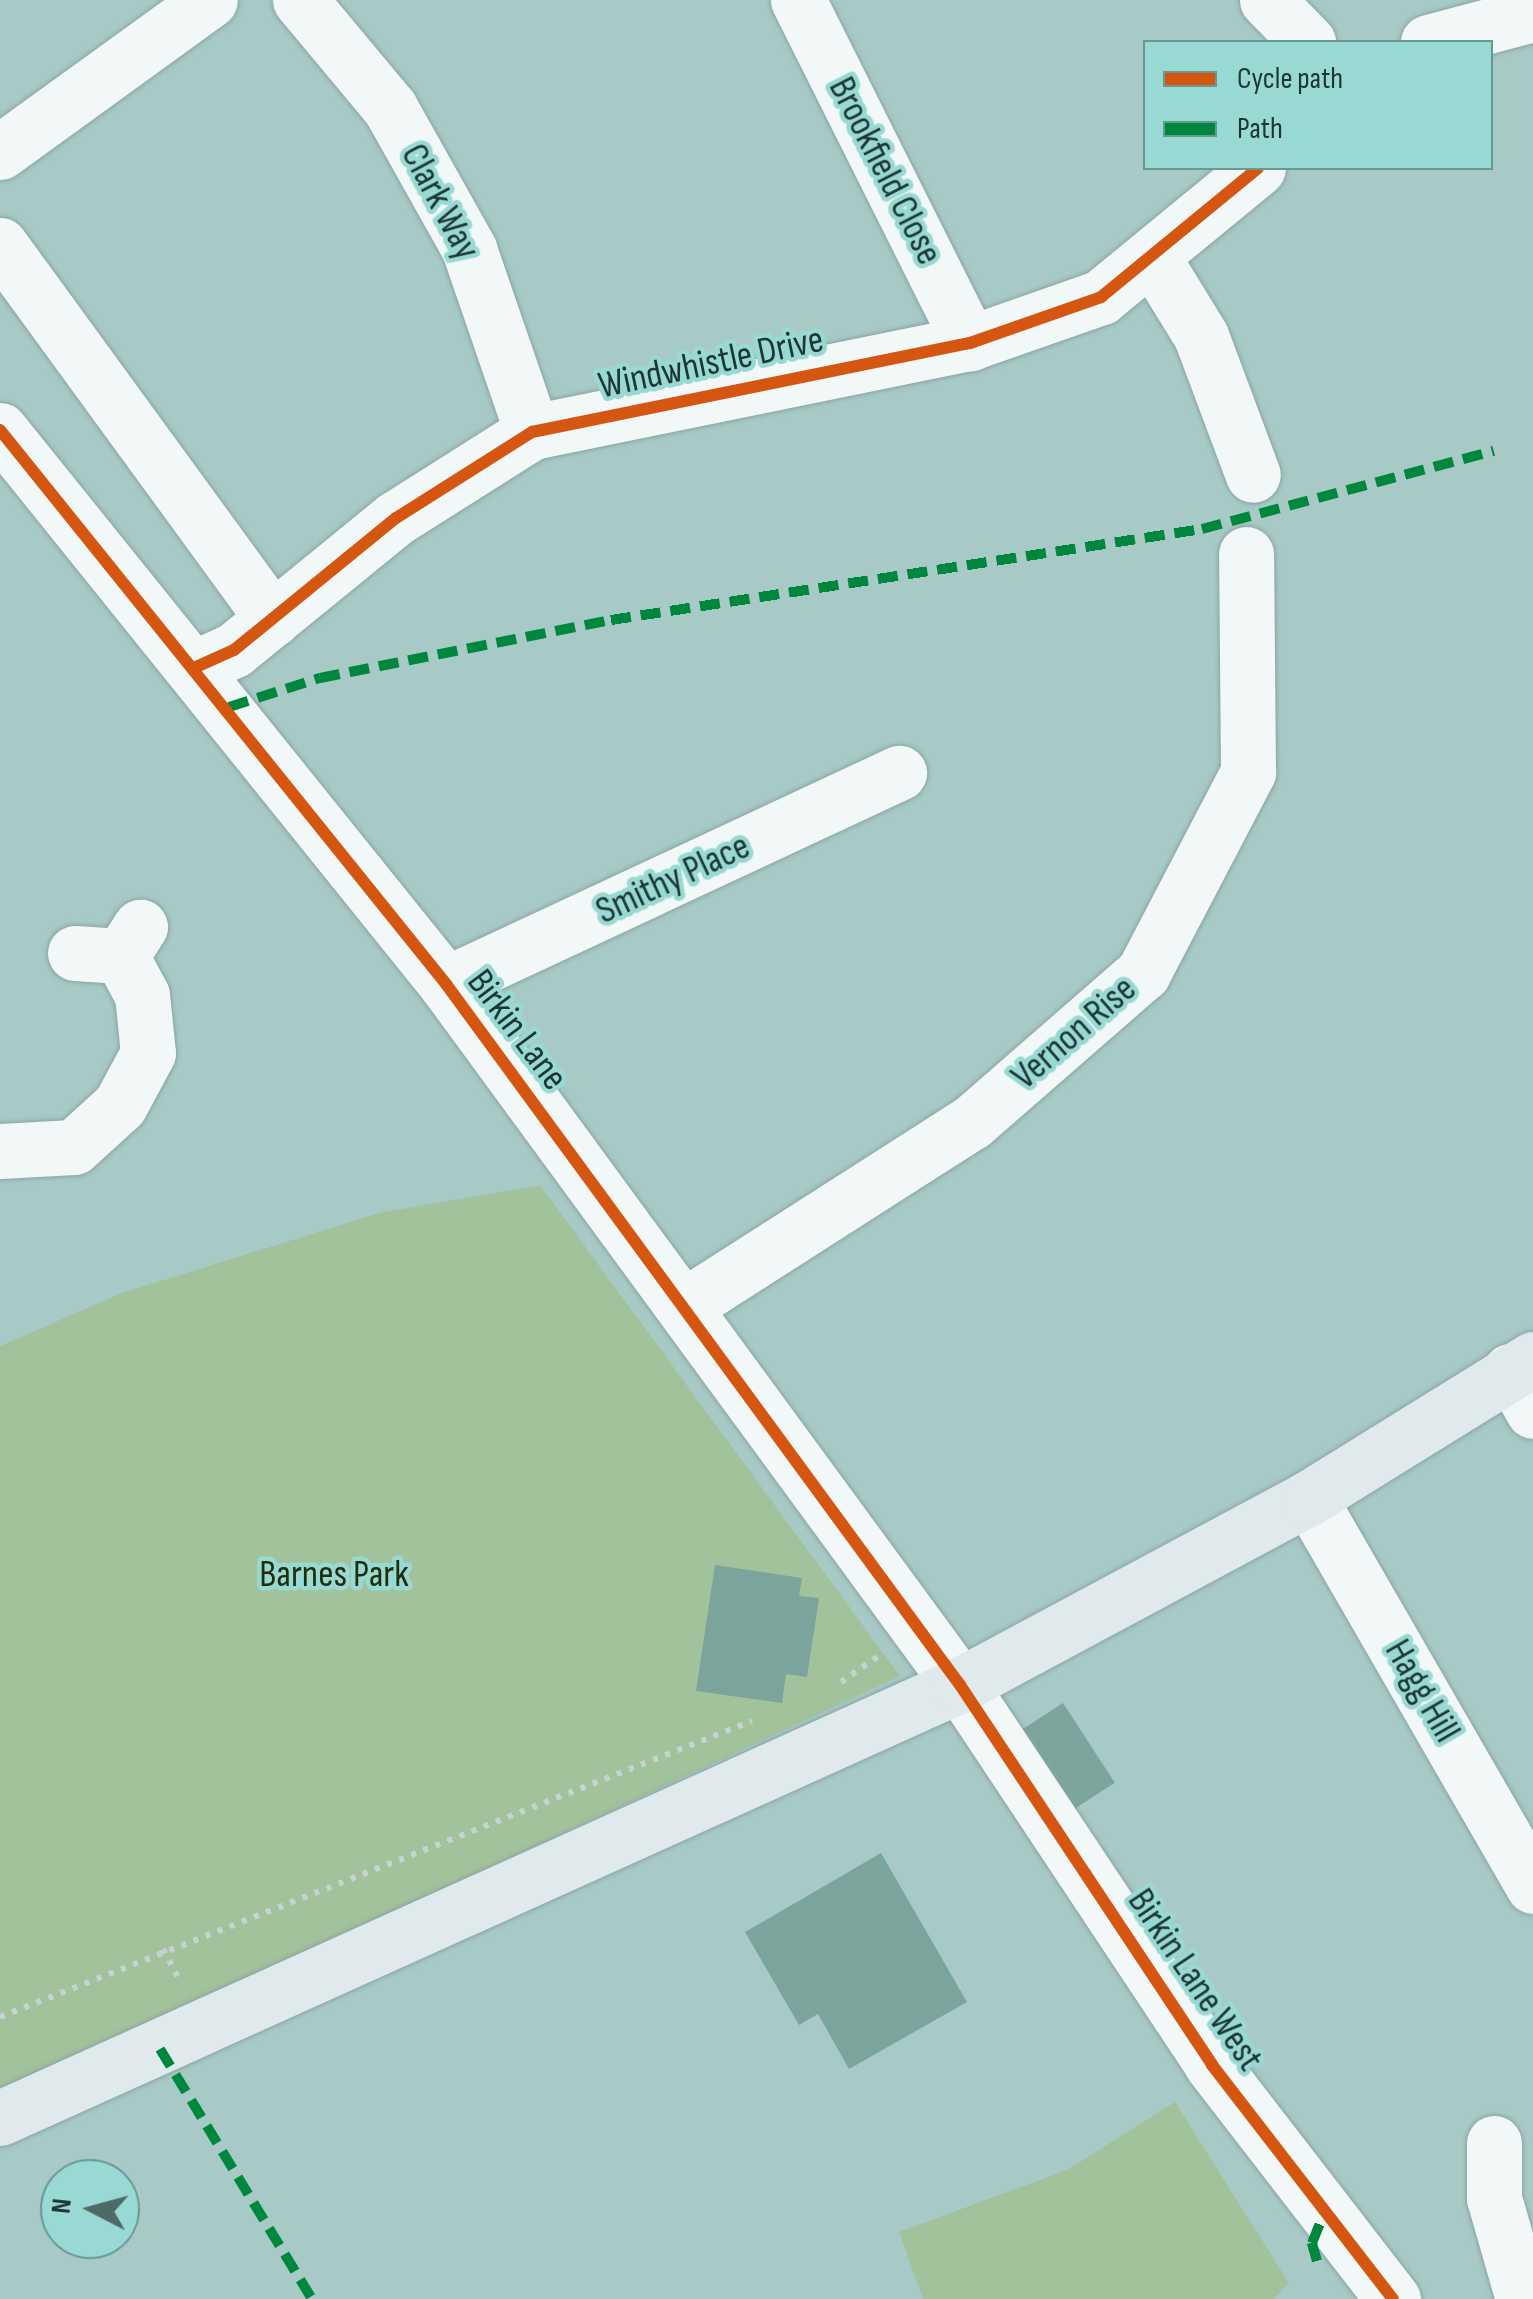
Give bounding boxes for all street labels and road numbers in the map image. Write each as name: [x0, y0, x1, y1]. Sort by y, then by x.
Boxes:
street label: Brookfield Close: [818, 70, 952, 272]
street label: Clark Way: [391, 136, 489, 268]
street label: Windwhistle Drive: [594, 317, 828, 409]
street label: Smithy Place: [589, 824, 757, 934]
street label: Birkin Lane: [457, 961, 577, 1099]
street label: Vernon Rise: [1002, 967, 1146, 1099]
street label: Hagg Hill: [1375, 1632, 1469, 1750]
street label: Birkin Lane West: [1117, 1880, 1273, 2080]

